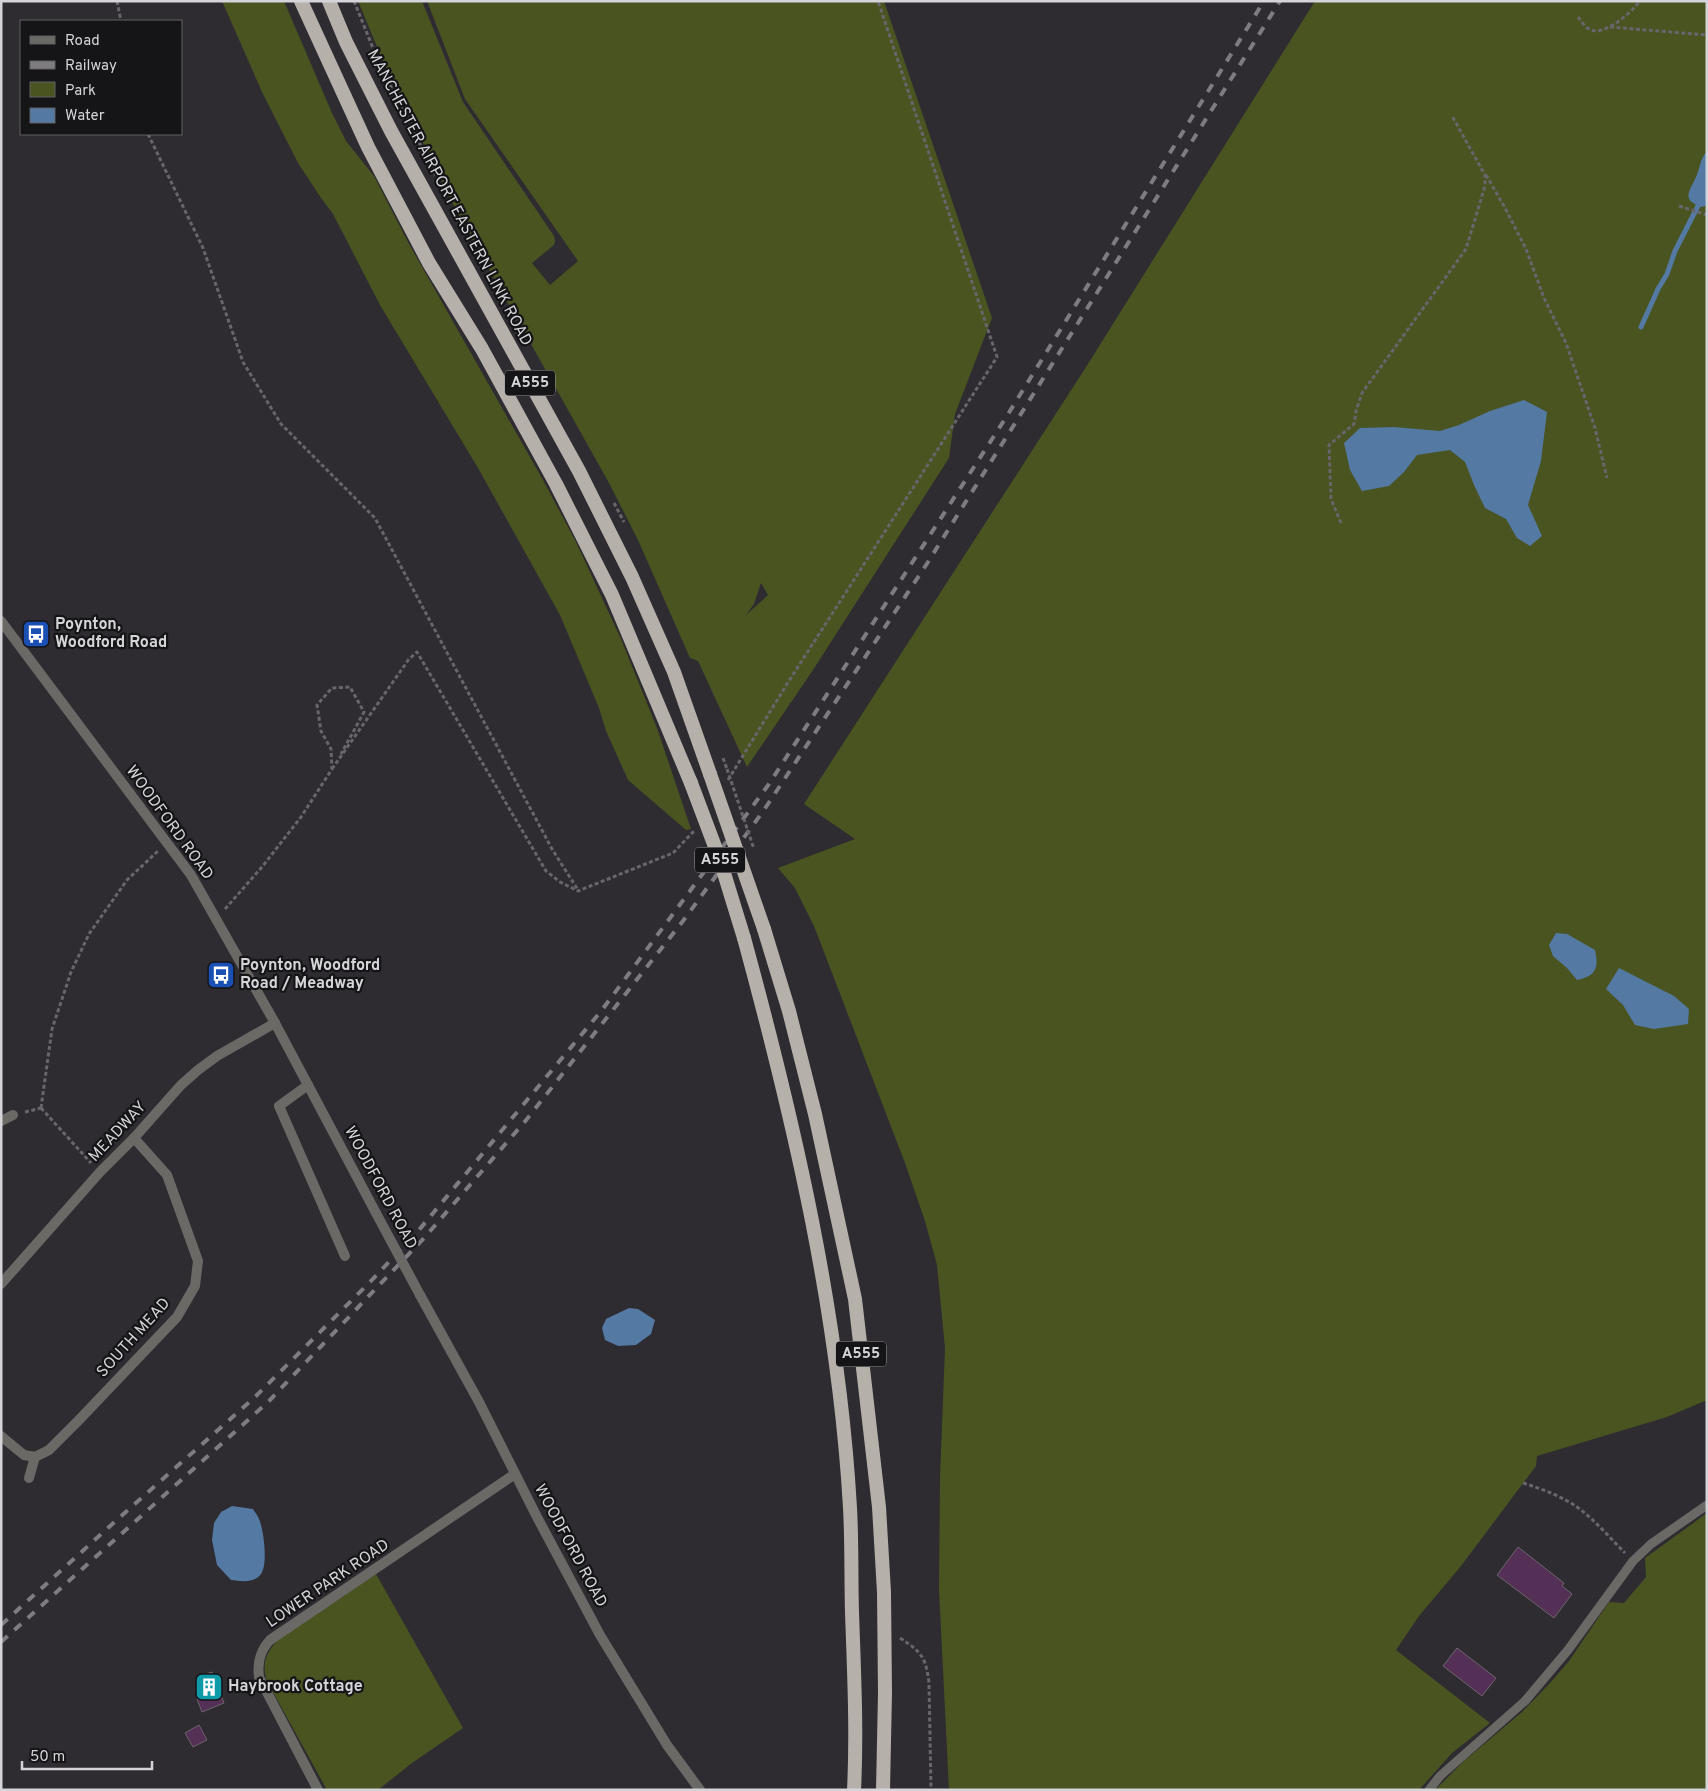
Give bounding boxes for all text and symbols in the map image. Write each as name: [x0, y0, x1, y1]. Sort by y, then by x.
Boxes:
legend: [20, 20, 182, 135]
text: Road: [65, 32, 100, 51]
street label: MANCHESTER AIRPORT EASTERN LINK ROAD: [362, 46, 536, 350]
text: Railway: [65, 57, 117, 76]
text: Park: [65, 82, 96, 101]
text: Water: [65, 107, 105, 126]
road number: A555: [505, 370, 555, 396]
place label: Poynton, Woodford Road: [55, 615, 167, 653]
bus stop icon: Poynton, Woodford Road: [21, 619, 51, 649]
street label: WOODFORD ROAD: [121, 762, 217, 884]
road number: A555: [695, 848, 745, 872]
place label: Poynton, Woodford Road / Meadway: [240, 956, 380, 994]
bus stop icon: Poynton, Woodford Road / Meadway: [206, 960, 236, 990]
street label: MEADWAY: [85, 1097, 151, 1167]
street label: WOODFORD ROAD: [339, 1123, 421, 1253]
street label: SOUTH MEAD: [93, 1294, 175, 1382]
road number: A555: [836, 1342, 886, 1366]
street label: WOODFORD ROAD: [529, 1481, 611, 1611]
street label: LOWER PARK ROAD: [263, 1535, 393, 1633]
building icon: Haybrook Cottage: [194, 1672, 224, 1702]
place label: Haybrook Cottage: [228, 1677, 363, 1697]
scale bar: [22, 1738, 152, 1770]
text: 50 m: [30, 1748, 65, 1767]

